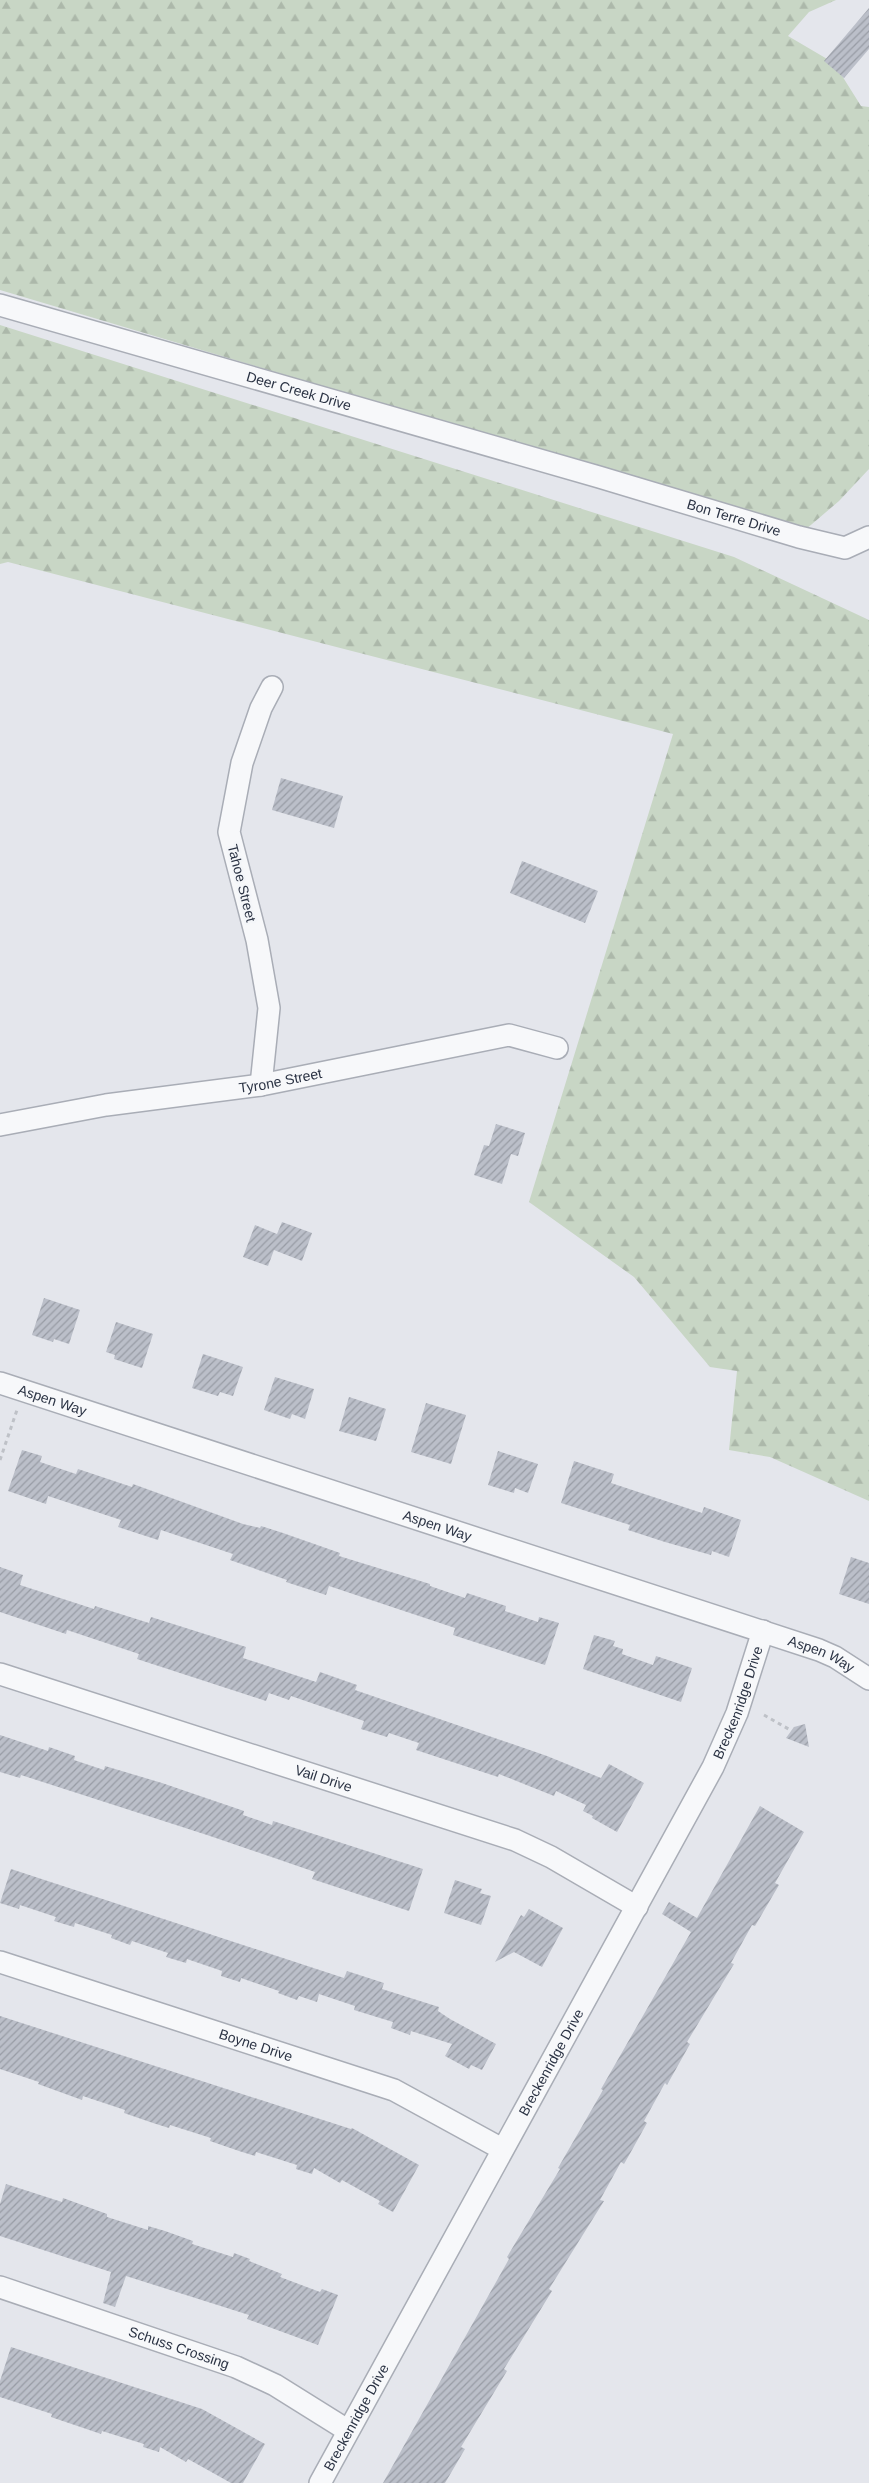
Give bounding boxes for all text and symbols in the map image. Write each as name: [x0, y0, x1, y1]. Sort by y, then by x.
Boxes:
street label: Deer Creek Drive: [245, 368, 353, 414]
street label: Bon Terre Drive: [685, 496, 783, 539]
street label: Tahoe Street: [225, 843, 259, 924]
street label: Tyrone Street: [238, 1065, 323, 1096]
street label: Aspen Way: [16, 1381, 89, 1419]
street label: Aspen Way: [401, 1507, 474, 1544]
street label: Aspen Way: [786, 1632, 858, 1675]
street label: Breckenridge Drive: [710, 1644, 766, 1761]
street label: Vail Drive: [293, 1762, 354, 1795]
street label: Breckenridge Drive: [515, 2006, 587, 2118]
street label: Boyne Drive: [217, 2026, 295, 2065]
street label: Schuss Crossing: [127, 2323, 231, 2372]
street label: Breckenridge Drive: [320, 2361, 392, 2473]

